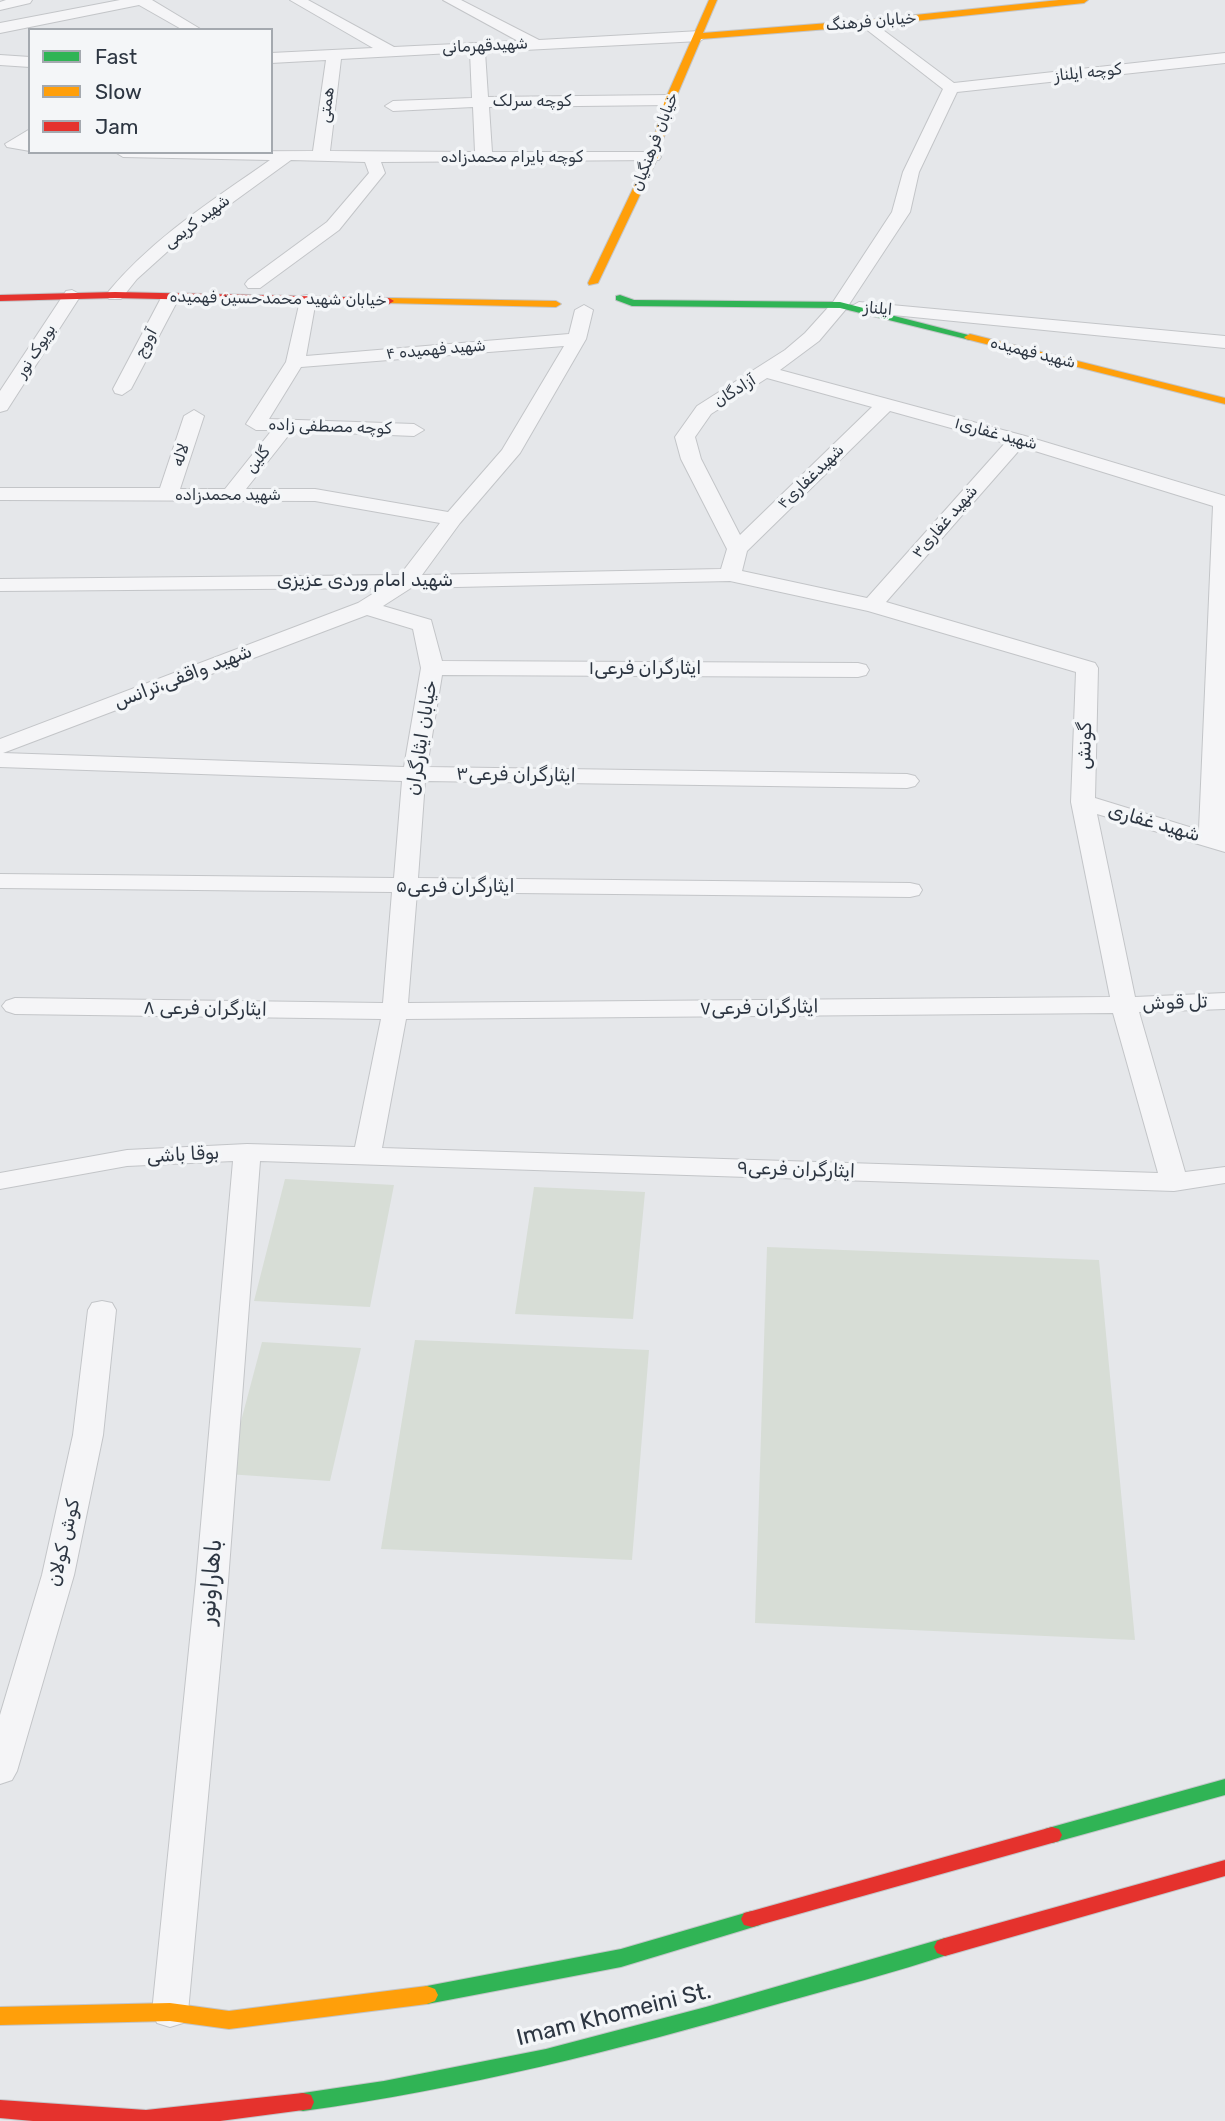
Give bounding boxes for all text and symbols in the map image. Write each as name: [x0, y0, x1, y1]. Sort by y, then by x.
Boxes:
street label: خیابان فرهنگ: [825, 8, 917, 36]
legend: [28, 28, 273, 154]
street label: شهیدقهرمانی: [442, 34, 528, 58]
text: Fast: [95, 44, 137, 69]
street label: کوچه ایلناز: [1053, 60, 1123, 86]
text: Slow: [95, 79, 142, 104]
street label: همتی: [315, 86, 339, 124]
street label: خیابان فرهنگیان: [627, 90, 683, 194]
street label: کوچه سرلک: [492, 91, 572, 111]
text: Jam: [95, 114, 139, 139]
street label: کوچه بایرام محمدزاده: [441, 147, 583, 167]
street label: شهید کریمی: [160, 191, 234, 253]
street label: خیابان شهید محمدحسین فهمیده: [169, 288, 387, 310]
street label: ایلناز: [863, 298, 893, 320]
street label: بویوک نور: [12, 321, 60, 381]
street label: آووج: [130, 325, 162, 361]
street label: شهید فهمیده: [988, 333, 1078, 373]
street label: شهید فهمیده ۴: [385, 336, 487, 364]
street label: آزادگان: [710, 371, 760, 411]
street label: شهید غفاری۱: [953, 414, 1039, 454]
street label: کوچه مصطفی زاده: [268, 415, 392, 439]
street label: لاله: [168, 441, 194, 469]
street label: شهیدغفاری۴: [774, 441, 848, 513]
street label: گلین: [242, 443, 274, 477]
street label: شهید غفاری۳: [908, 482, 982, 562]
street label: شهید محمدزاده: [175, 485, 281, 505]
street label: شهید امام وردی عزیزی: [277, 570, 453, 592]
street label: شهید واقفی،ترانس: [111, 640, 255, 714]
street label: ایثارگران فرعی۱: [588, 658, 702, 680]
street label: خیابان ایثارگران: [402, 679, 442, 797]
street label: گونش: [1073, 722, 1097, 770]
street label: ایثارگران فرعی۳: [456, 763, 576, 787]
street label: شهید غفاری: [1105, 799, 1203, 847]
street label: ایثارگران فرعی۵: [395, 876, 515, 898]
street label: تل قوش: [1142, 990, 1208, 1016]
street label: ایثارگران فرعی۷: [699, 996, 819, 1020]
street label: ایثارگران فرعی ۸: [143, 997, 267, 1021]
street label: بوقا باشی: [146, 1142, 220, 1168]
street label: ایثارگران فرعی۹: [737, 1157, 855, 1183]
street label: کوش کولان: [43, 1497, 85, 1589]
street label: باهاراونور: [194, 1538, 228, 1626]
street label: Imam Khomeini St.: [514, 1977, 714, 2053]

